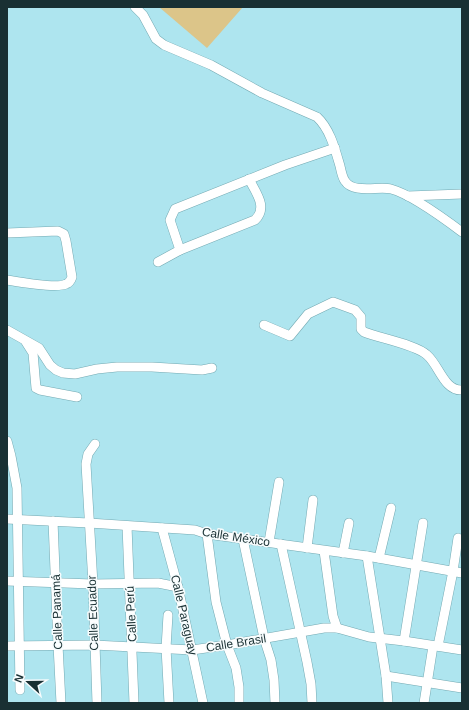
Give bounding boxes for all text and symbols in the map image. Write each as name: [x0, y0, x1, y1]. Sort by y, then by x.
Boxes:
street label: Calle México: [201, 525, 271, 549]
street label: Calle Paraguay: [168, 573, 200, 657]
street label: Calle Panamá: [49, 574, 65, 650]
street label: Calle Ecuador: [85, 575, 101, 651]
street label: Calle Perú: [123, 586, 139, 642]
street label: Calle Brasil: [205, 631, 267, 655]
north arrow: [8, 662, 48, 702]
text: N: [12, 673, 26, 684]

